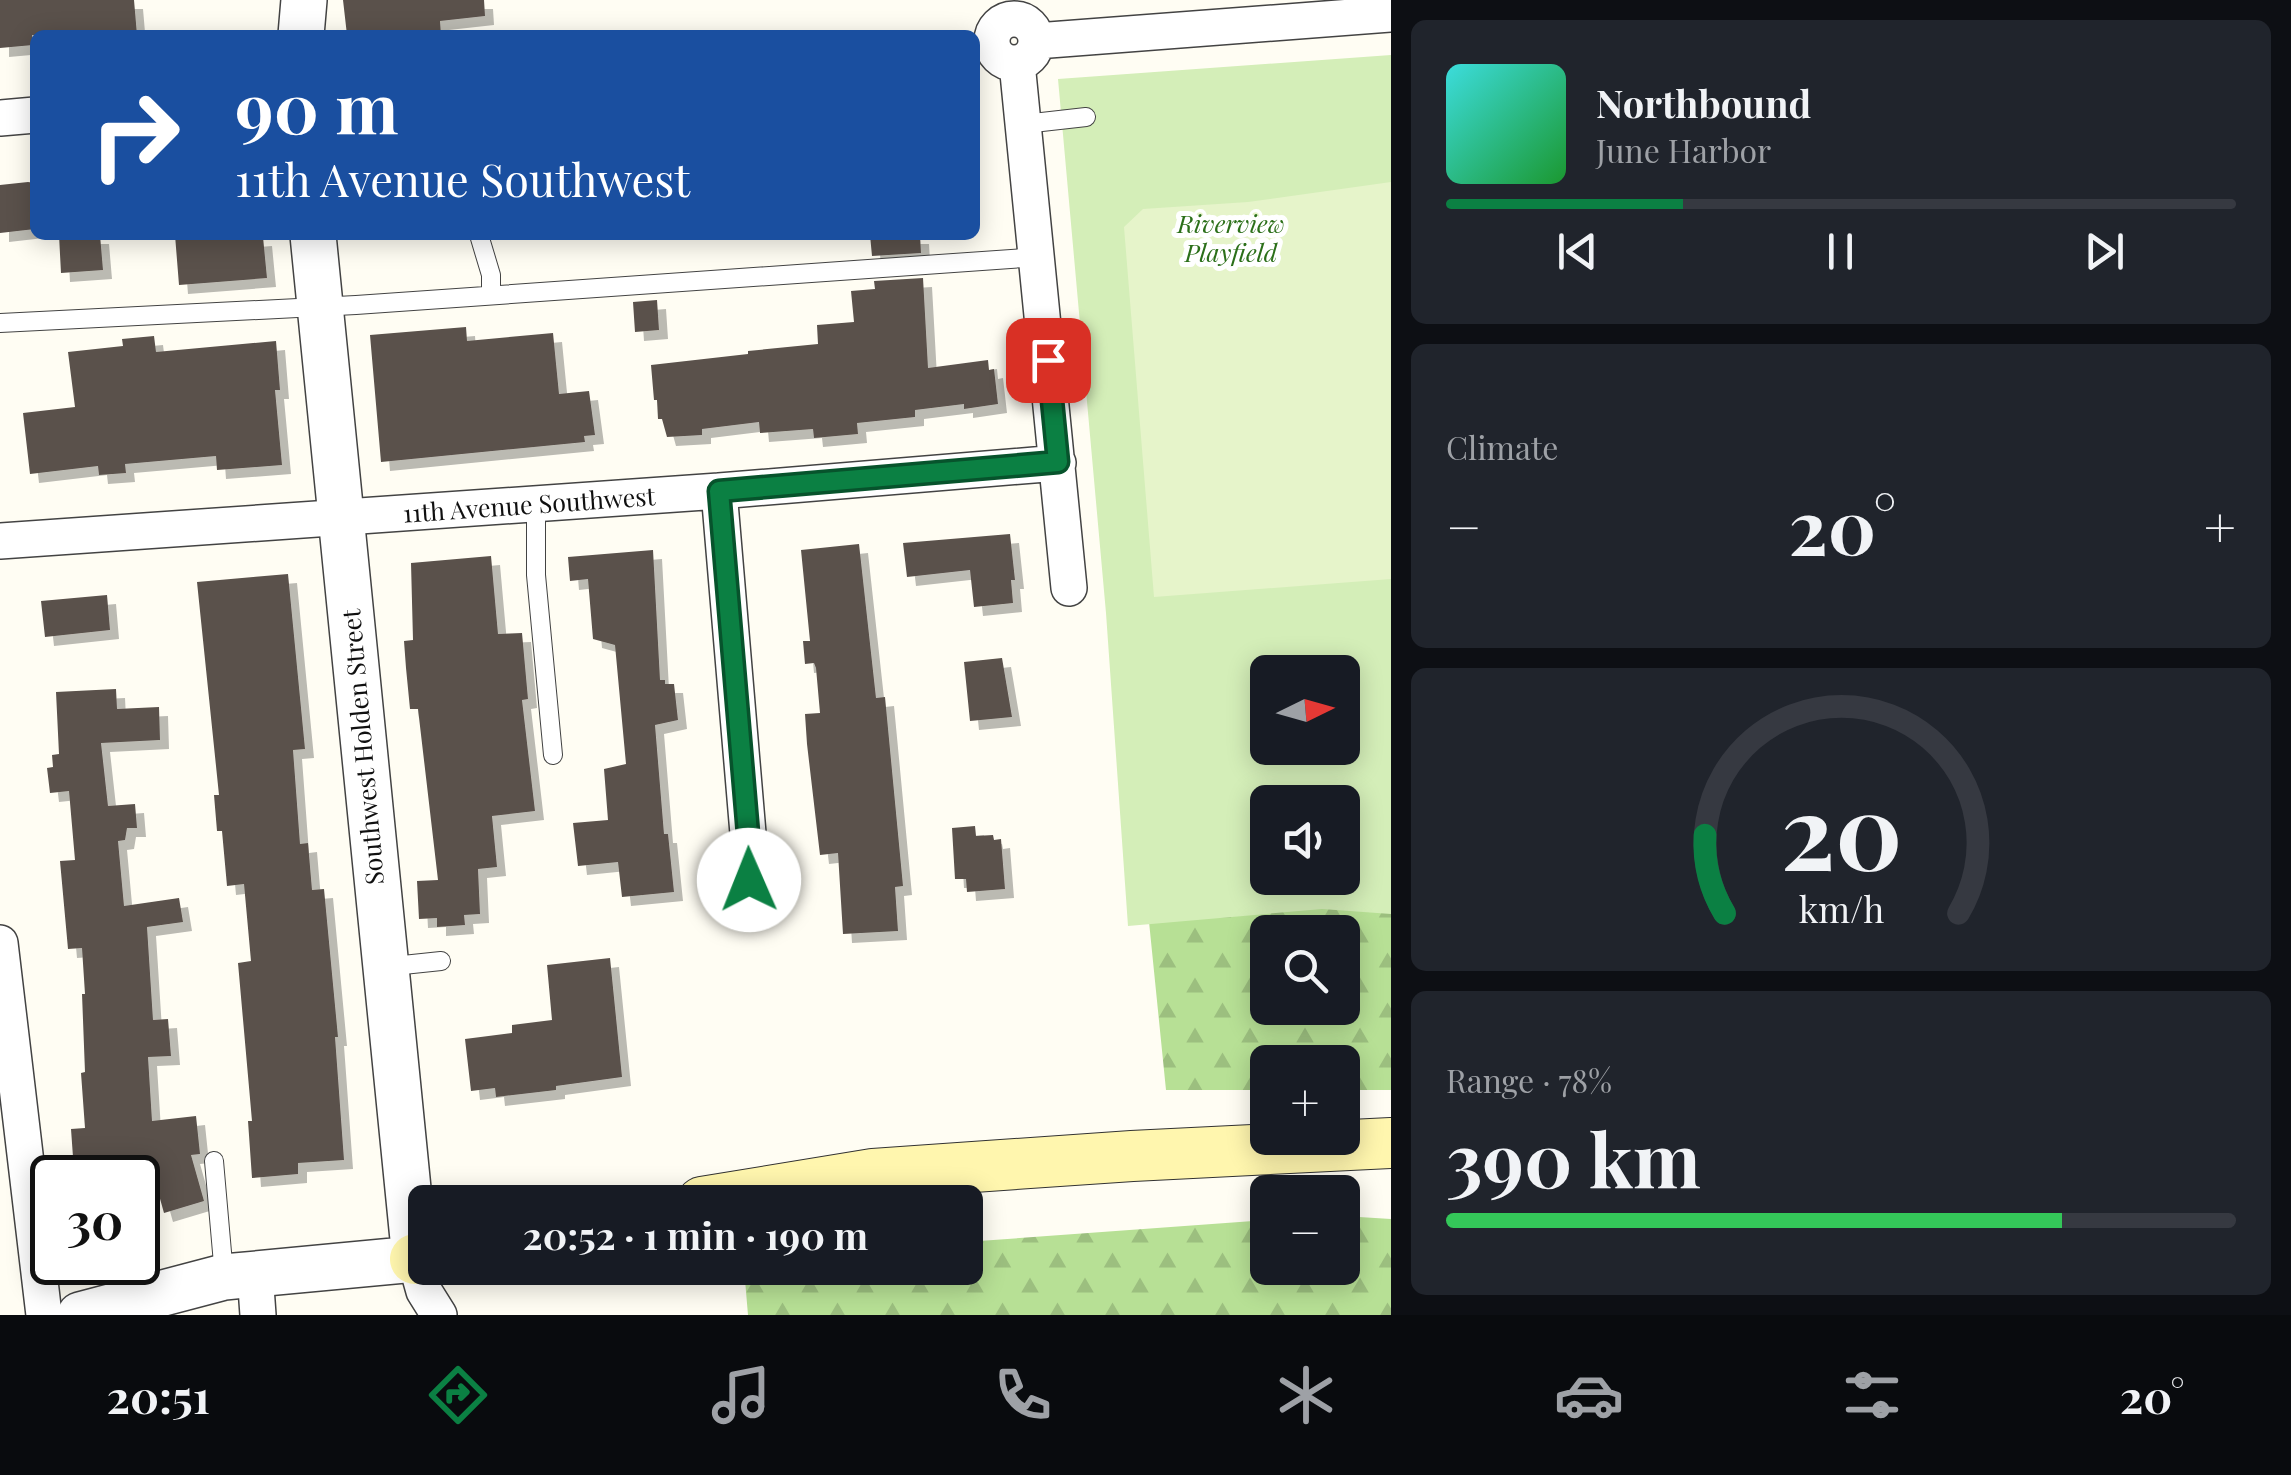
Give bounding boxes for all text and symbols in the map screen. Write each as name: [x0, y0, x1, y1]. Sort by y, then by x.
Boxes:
text: 90 m: [235, 58, 399, 152]
icon: right: [70, 70, 200, 200]
text: Northbound: [1596, 77, 1811, 128]
text: June Harbor: [1596, 128, 1771, 171]
text: 11th Avenue Southwest: [235, 148, 690, 208]
park label: Riverview Playfield: [1176, 206, 1285, 268]
icon: previous: [1550, 224, 1605, 279]
icon: pause: [1813, 224, 1868, 279]
icon: next: [2077, 224, 2132, 279]
pin: [1006, 318, 1091, 403]
icon: arrive: [1021, 333, 1076, 388]
text: Climate: [1446, 425, 1558, 468]
text: 20°: [1789, 474, 1897, 574]
street label: 11th Avenue Southwest: [402, 478, 657, 529]
text: −: [1446, 488, 1482, 562]
text: +: [2204, 488, 2236, 562]
street label: Southwest Holden Street: [333, 607, 390, 886]
north arrow: [1250, 655, 1360, 765]
map controls: [1250, 655, 1360, 1285]
text: 20: [1780, 758, 1902, 897]
button: sound: [1250, 785, 1360, 895]
position arrow: [697, 828, 801, 932]
text: km/h: [1798, 884, 1884, 932]
button: search: [1250, 915, 1360, 1025]
button: +: [1250, 1045, 1360, 1155]
text: Range · 78%: [1446, 1058, 1612, 1101]
text: 390 km: [1446, 1107, 1701, 1207]
speed limit sign: 30: [30, 1155, 160, 1285]
button: −: [1250, 1175, 1360, 1285]
text: 20:52 · 1 min · 190 m: [523, 1209, 868, 1260]
icon: directions: [423, 1360, 493, 1430]
icon: music: [706, 1360, 776, 1430]
icon: phone: [988, 1360, 1058, 1430]
icon: climate: [1271, 1360, 1341, 1430]
icon: car: [1554, 1360, 1624, 1430]
icon: filters: [1837, 1360, 1907, 1430]
text: 20:51: [106, 1365, 210, 1425]
text: 20°: [2120, 1365, 2185, 1425]

